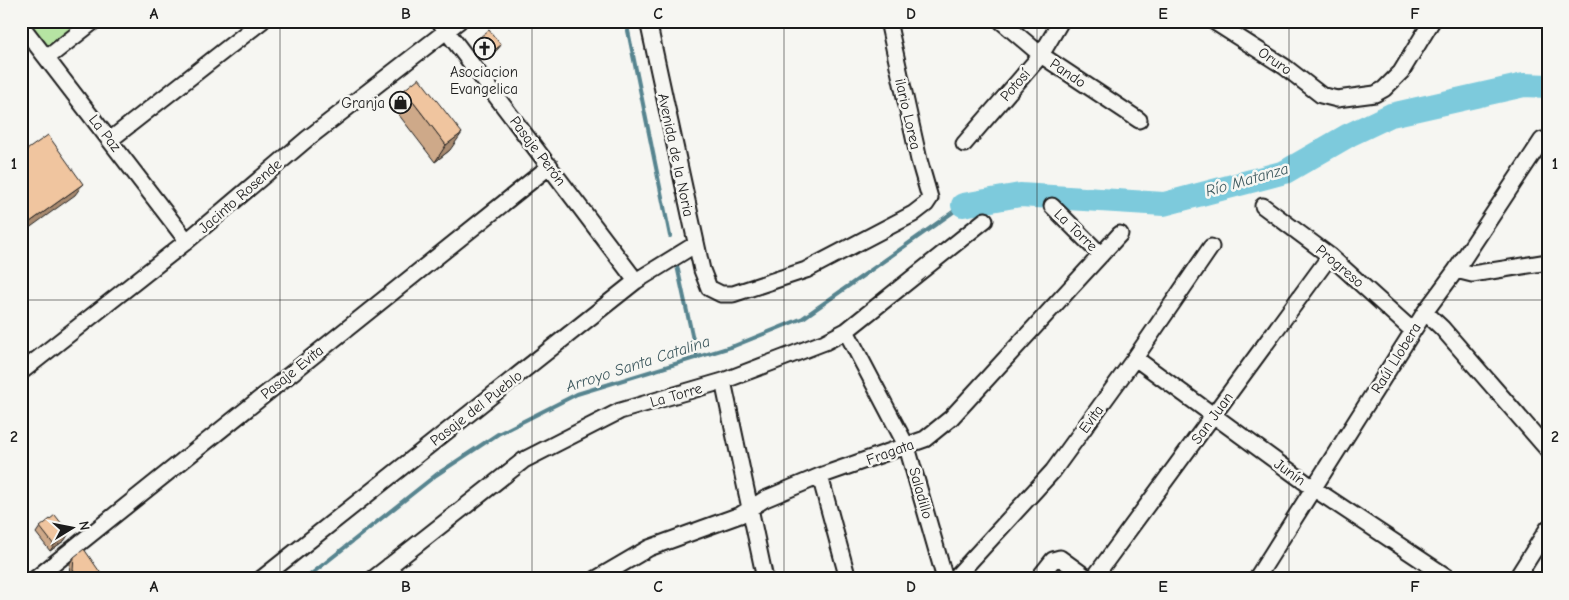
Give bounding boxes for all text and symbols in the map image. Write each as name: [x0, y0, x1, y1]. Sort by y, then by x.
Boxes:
text: A: [150, 5, 159, 23]
text: B: [401, 5, 411, 23]
text: C: [653, 5, 663, 23]
text: D: [906, 5, 916, 23]
text: E: [1158, 5, 1168, 23]
text: F: [1410, 5, 1420, 23]
church icon: Asociacion Evangelica: [472, 37, 496, 61]
street label: Oruro: [1255, 43, 1295, 79]
street label: Pando: [1047, 54, 1090, 92]
place label: Asociacion Evangelica: [450, 63, 518, 98]
street label: Potosí: [996, 65, 1034, 105]
street label: ilario Lorea: [891, 76, 925, 152]
shop icon: Granja: [389, 91, 413, 115]
street label: Avenida de la Noria: [654, 91, 698, 219]
place label: Granja: [341, 94, 385, 112]
street label: La Paz: [85, 111, 125, 155]
street label: Pasaje Perón: [506, 113, 570, 189]
text: 1: [11, 155, 17, 173]
street label: Jacinto Rosende: [195, 155, 286, 237]
text: 1: [1552, 155, 1558, 173]
water label: Río Matanza: [1204, 160, 1290, 200]
street label: La Torre: [1051, 205, 1102, 255]
street label: Progreso: [1312, 241, 1368, 291]
street label: Raúl Llobera: [1367, 319, 1425, 397]
water label: Arroyo Santa Catalina: [563, 332, 712, 396]
street label: Pasaje Evita: [257, 341, 327, 403]
street label: Pasaje del Pueblo: [426, 366, 526, 450]
street label: La Torre: [648, 379, 705, 411]
street label: San Juan: [1187, 388, 1237, 448]
street label: Evita: [1075, 401, 1107, 437]
text: 2: [10, 428, 18, 446]
text: 2: [1551, 428, 1559, 446]
street label: Fragata: [864, 435, 916, 469]
street label: Junín: [1271, 455, 1309, 489]
street label: Saladillo: [905, 465, 937, 521]
north arrow: [48, 502, 98, 552]
text: N: [75, 520, 93, 532]
text: A: [150, 578, 159, 596]
text: B: [401, 578, 411, 596]
text: C: [653, 578, 663, 596]
text: D: [906, 578, 916, 596]
text: E: [1158, 578, 1168, 596]
text: F: [1410, 578, 1420, 596]

